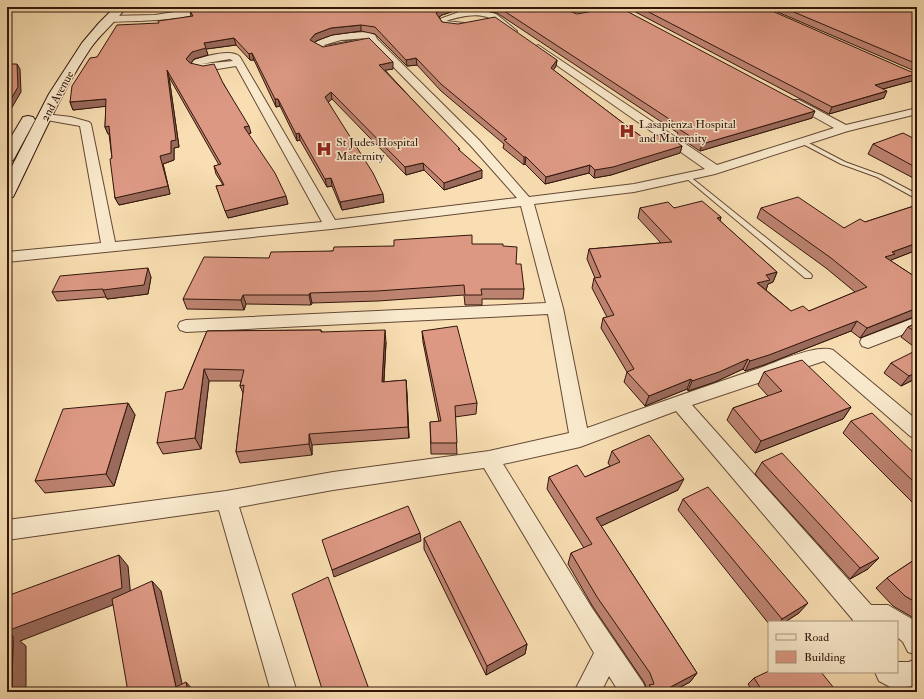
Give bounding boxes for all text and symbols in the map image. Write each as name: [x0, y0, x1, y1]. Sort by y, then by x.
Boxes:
street label: 2nd Avenue: [37, 68, 77, 124]
place label: Lasapienza Hospital and Maternity: [639, 117, 736, 146]
hospital icon: Lasapienza Hospital and Maternity: [618, 122, 636, 140]
place label: St Judes Hospital Maternity: [336, 135, 418, 164]
hospital icon: St Judes Hospital Maternity: [315, 140, 333, 158]
legend: [768, 621, 898, 673]
text: Road: [804, 630, 829, 645]
text: Building: [804, 650, 847, 665]

